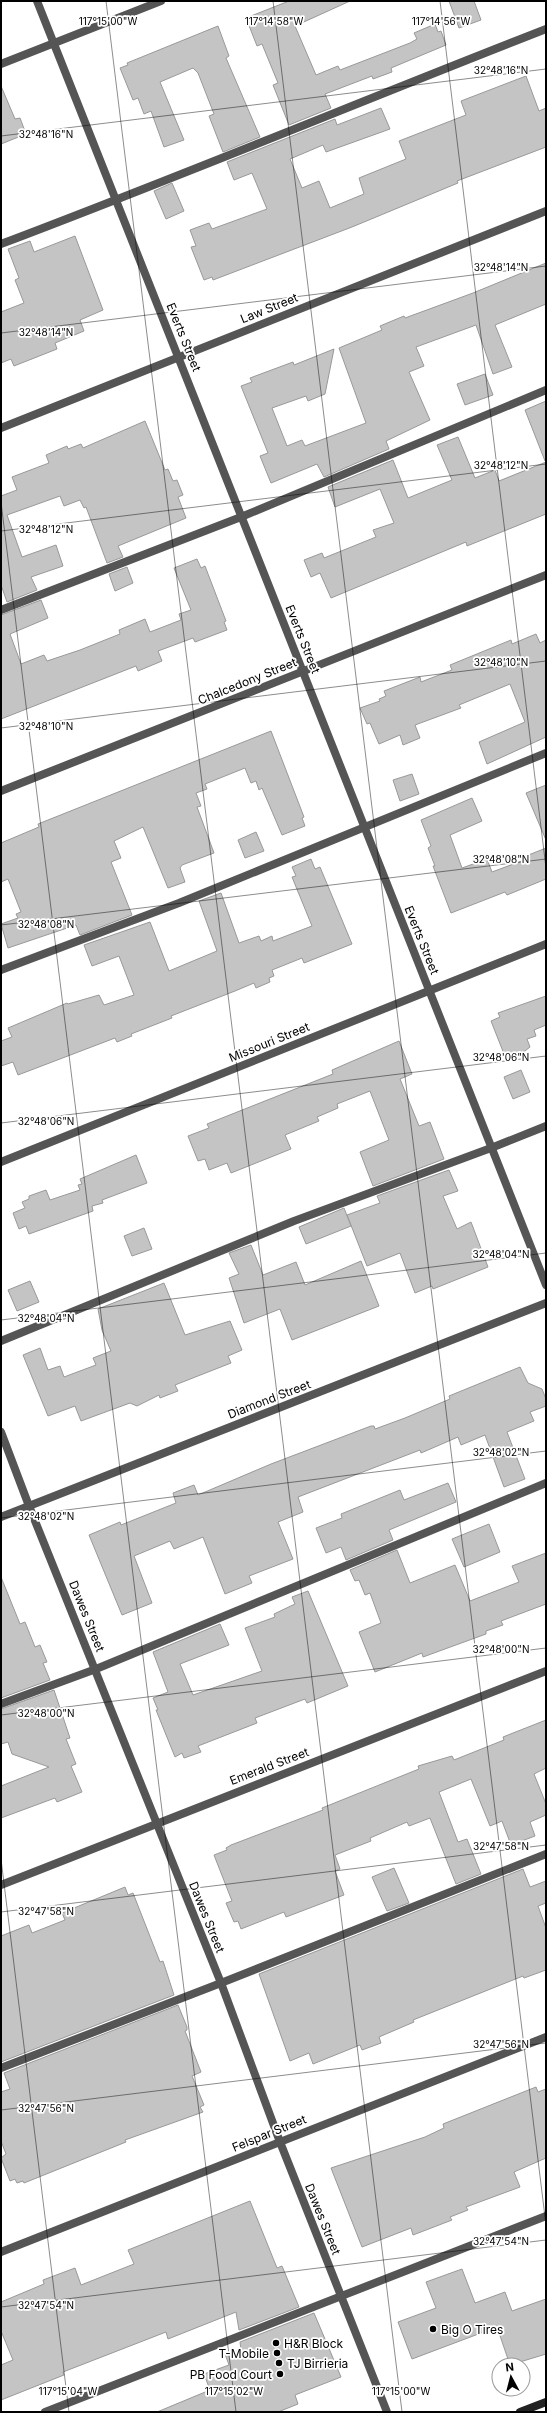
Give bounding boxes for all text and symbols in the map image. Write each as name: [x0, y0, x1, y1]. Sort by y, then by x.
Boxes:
text: 117°15'00"W: [79, 15, 137, 27]
text: 117°14'58"W: [245, 15, 303, 27]
text: 117°14'56"W: [412, 15, 470, 27]
text: 32°48'16"N: [474, 64, 528, 76]
text: 32°48'16"N: [19, 128, 73, 140]
text: 32°48'14"N: [474, 261, 528, 273]
street label: Law Street: [238, 290, 300, 326]
street label: Everts Street: [163, 300, 205, 374]
text: 32°48'14"N: [19, 326, 73, 338]
text: 32°48'12"N: [474, 459, 528, 471]
text: 32°48'12"N: [19, 523, 73, 535]
street label: Everts Street: [282, 602, 324, 676]
street label: Chalcedony Street: [196, 654, 298, 708]
text: 32°48'10"N: [474, 656, 528, 668]
text: 32°48'10"N: [19, 720, 73, 732]
text: 32°48'08"N: [473, 853, 529, 865]
street label: Everts Street: [401, 903, 443, 977]
text: 32°48'08"N: [18, 918, 74, 930]
street label: Missouri Street: [227, 1019, 312, 1065]
text: 32°48'06"N: [473, 1051, 529, 1063]
text: 32°48'06"N: [18, 1115, 74, 1127]
text: 32°48'04"N: [473, 1248, 529, 1260]
text: 32°48'04"N: [18, 1312, 74, 1324]
street label: Diamond Street: [225, 1376, 313, 1422]
text: 32°48'02"N: [473, 1446, 529, 1458]
text: 32°48'02"N: [18, 1510, 74, 1522]
street label: Dawes Street: [66, 1578, 108, 1654]
text: 32°48'00"N: [473, 1643, 529, 1655]
text: 32°48'00"N: [18, 1707, 74, 1719]
street label: Emerald Street: [227, 1744, 311, 1788]
text: 32°47'58"N: [473, 1840, 529, 1852]
street label: Dawes Street: [186, 1879, 228, 1955]
text: 32°47'58"N: [18, 1905, 74, 1917]
text: 32°47'56"N: [473, 2038, 529, 2050]
text: 32°47'56"N: [18, 2102, 74, 2114]
street label: Felspar Street: [230, 2111, 308, 2155]
street label: Dawes Street: [302, 2181, 344, 2257]
text: 32°47'54"N: [473, 2235, 529, 2247]
text: 32°47'54"N: [18, 2299, 74, 2311]
place label: Big O Tires: [441, 2322, 503, 2337]
marker: Big O Tires: [428, 2324, 438, 2334]
place label: H&R Block: [284, 2336, 344, 2351]
marker: H&R Block: [271, 2338, 281, 2348]
place label: T-Mobile: [218, 2346, 269, 2361]
marker: T-Mobile: [272, 2348, 282, 2358]
place label: TJ Birrieria: [287, 2356, 348, 2371]
north arrow: [491, 2357, 531, 2397]
marker: TJ Birrieria: [274, 2358, 284, 2368]
text: N: [505, 2360, 515, 2375]
place label: PB Food Court: [190, 2367, 272, 2382]
marker: PB Food Court: [275, 2369, 285, 2379]
text: 117°15'04"W: [39, 2385, 98, 2397]
text: 117°15'02"W: [205, 2385, 263, 2397]
text: 117°15'00"W: [372, 2385, 430, 2397]

